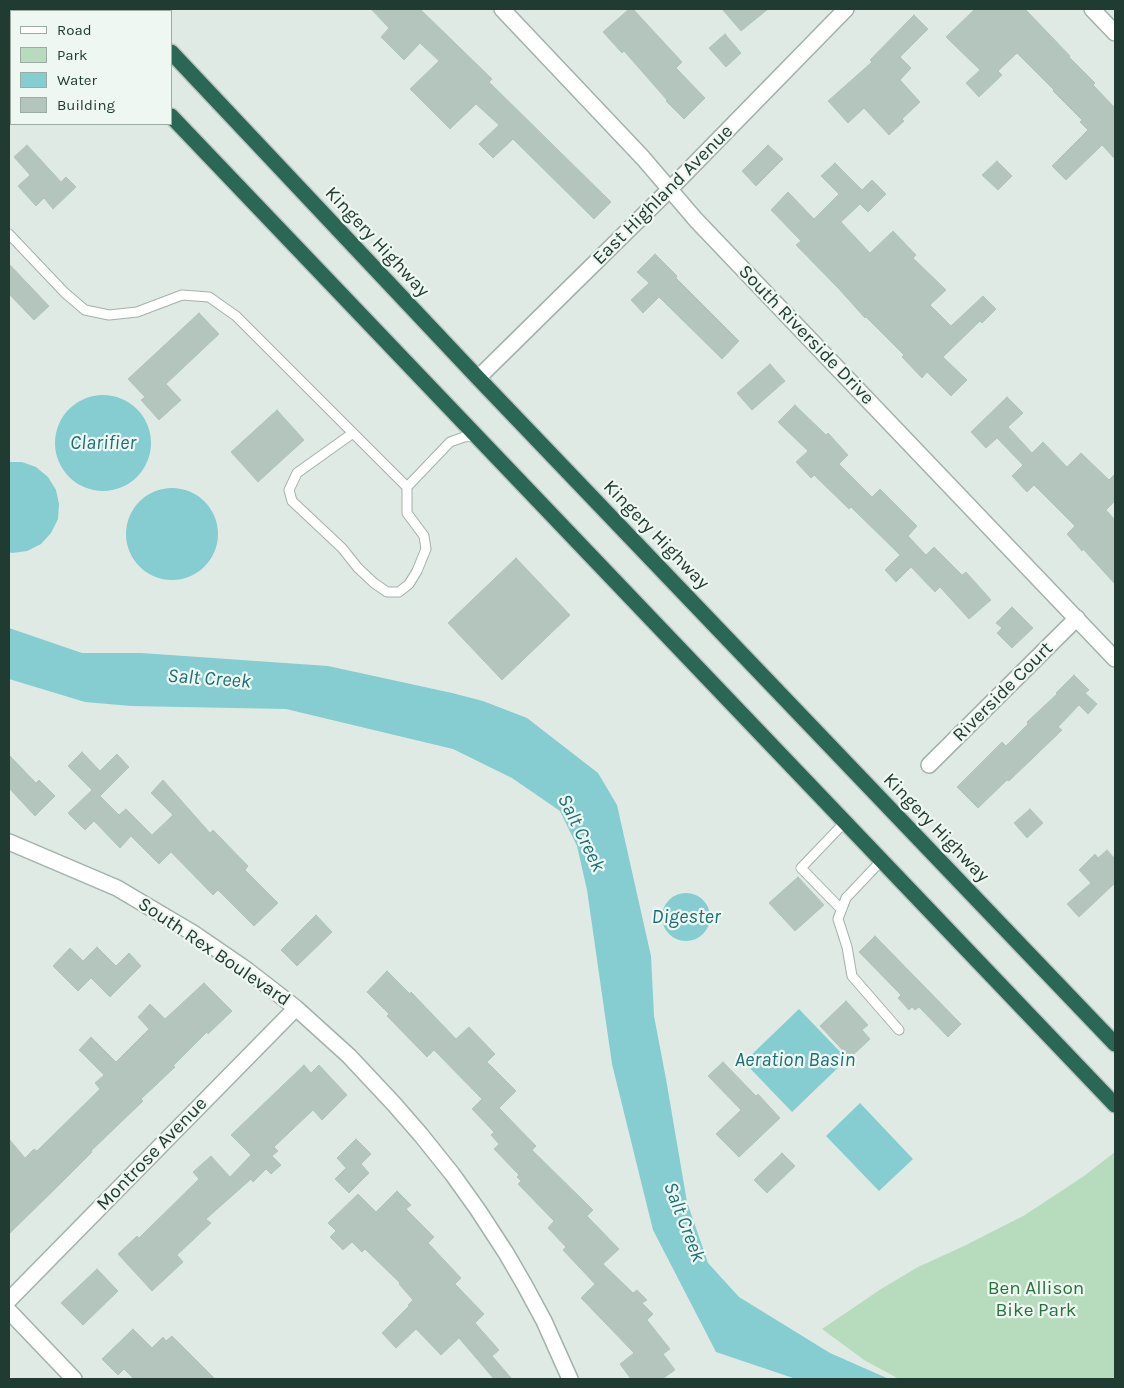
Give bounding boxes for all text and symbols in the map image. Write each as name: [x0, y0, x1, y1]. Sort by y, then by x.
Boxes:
legend: [10, 10, 172, 125]
text: Road: [57, 21, 92, 39]
text: Park: [57, 46, 87, 64]
text: Water: [57, 71, 97, 89]
text: Building: [57, 96, 115, 114]
street label: East Highland Avenue: [588, 120, 738, 270]
street label: Kingery Highway: [320, 182, 434, 302]
street label: South Riverside Drive: [733, 260, 879, 410]
water label: Clarifier: [70, 431, 136, 455]
street label: Kingery Highway: [598, 476, 714, 594]
street label: Riverside Court: [948, 637, 1058, 747]
water label: Salt Creek: [166, 664, 252, 694]
street label: Kingery Highway: [878, 769, 994, 887]
water label: Salt Creek: [552, 790, 610, 876]
street label: South Rex Boulevard: [133, 892, 295, 1012]
water label: Digester: [651, 905, 721, 929]
water label: Aeration Basin: [735, 1048, 855, 1072]
street label: Montrose Avenue: [92, 1092, 212, 1216]
water label: Salt Creek: [658, 1179, 710, 1265]
park label: Ben Allison Bike Park: [988, 1278, 1084, 1322]

